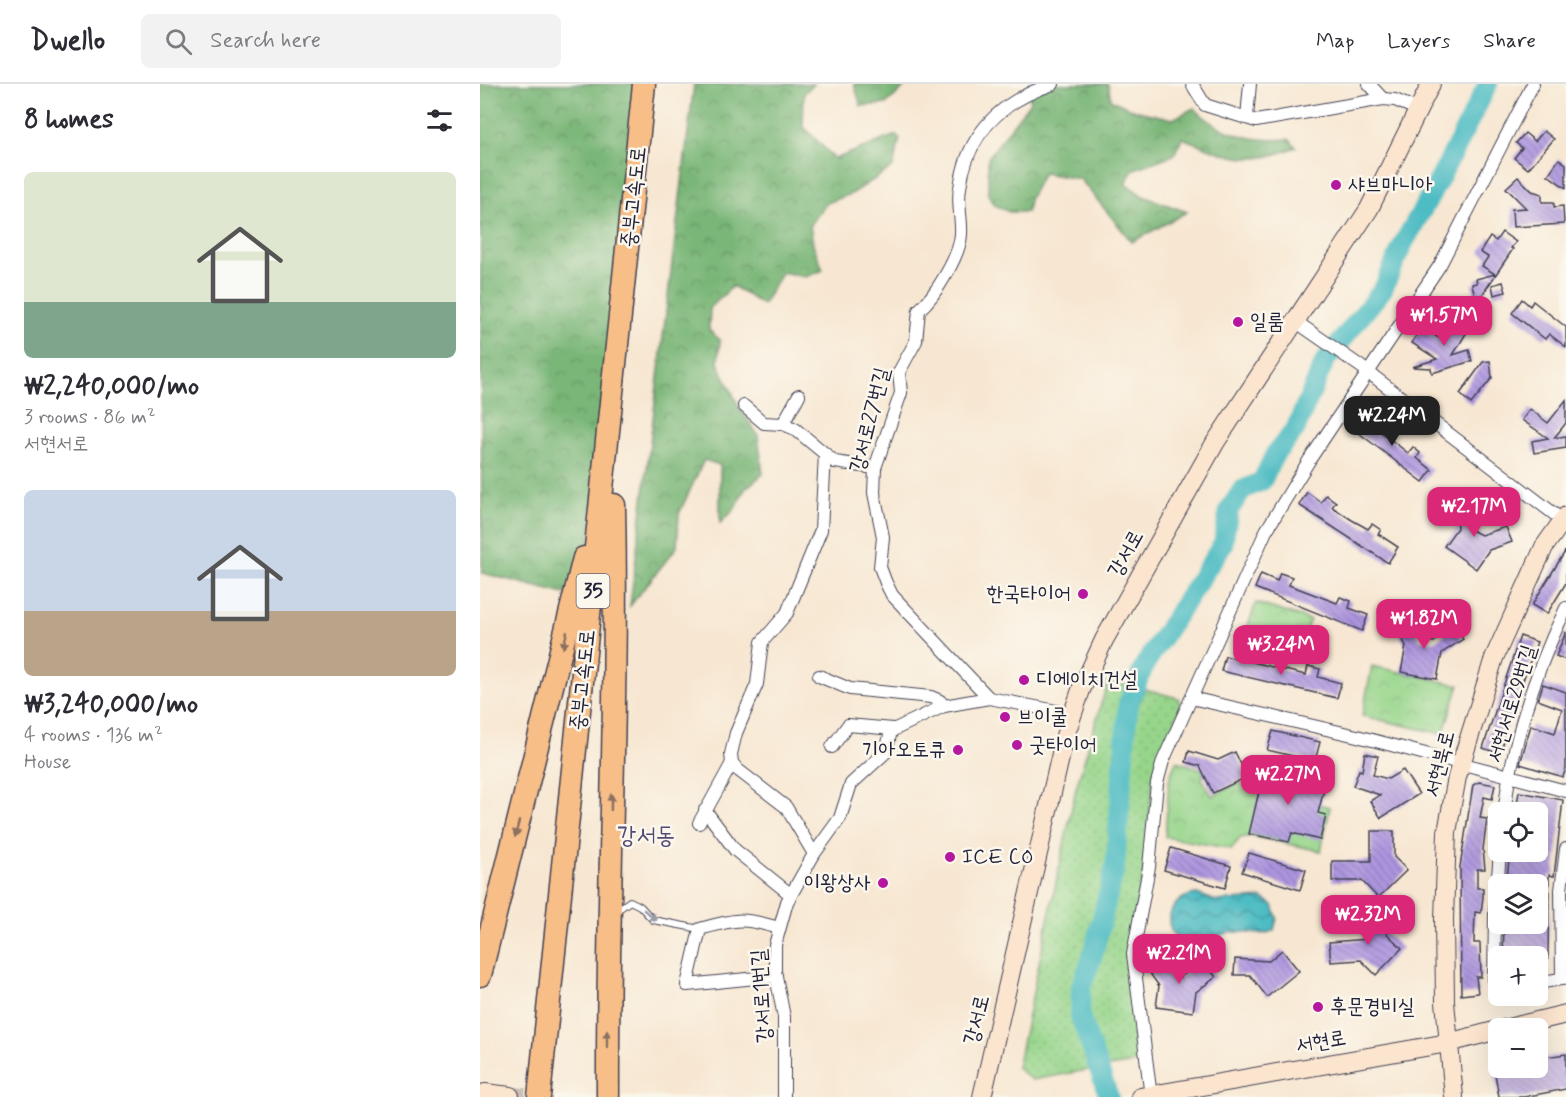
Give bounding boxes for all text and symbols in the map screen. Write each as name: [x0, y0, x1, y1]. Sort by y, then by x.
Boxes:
search box: [141, 14, 561, 68]
text: Dwello: [30, 23, 105, 60]
icon: search: [162, 25, 195, 58]
text: Search here: [210, 27, 321, 55]
text: Map: [1316, 27, 1354, 55]
text: Layers: [1387, 27, 1450, 55]
text: Share: [1483, 27, 1536, 55]
text: 8 homes: [24, 103, 114, 137]
icon: filters: [423, 104, 456, 137]
street label: 중부고속도로: [615, 145, 653, 249]
place label: 샤브마니아: [1348, 171, 1433, 199]
marker: 샤브마니아: [1329, 178, 1343, 192]
icon: home: [186, 211, 294, 319]
pin: ₩1.57M: [1395, 296, 1493, 347]
text: ₩1.57M: [1410, 302, 1478, 329]
place label: 일룸: [1250, 308, 1284, 336]
marker: 일룸: [1231, 315, 1245, 329]
street label: 강서로27번길: [843, 364, 897, 476]
text: ₩2,240,000/mo: [24, 370, 199, 404]
pin: ₩2.24M: [1343, 396, 1441, 447]
text: ₩2.24M: [1358, 402, 1426, 429]
text: 3 rooms · 86 m²: [24, 404, 156, 431]
text: 서현서로: [24, 431, 88, 458]
pin: ₩2.17M: [1425, 487, 1523, 538]
text: ₩2.17M: [1441, 493, 1507, 520]
street label: 강서로: [1101, 525, 1151, 583]
icon: home: [186, 529, 294, 637]
road number: 35: [576, 574, 610, 608]
place label: 한국타이어: [987, 580, 1071, 608]
marker: 한국타이어: [1076, 587, 1090, 601]
pin: ₩1.82M: [1375, 599, 1473, 650]
text: ₩1.82M: [1390, 605, 1458, 632]
pin: ₩3.24M: [1232, 625, 1330, 676]
street label: 중부고속도로: [564, 628, 602, 732]
one-way arrow: [559, 630, 569, 649]
text: ₩3.24M: [1247, 631, 1315, 658]
street label: 서현서로29번길: [1481, 641, 1543, 766]
place label: 디에이치건설: [1036, 666, 1137, 694]
marker: 디에이치건설: [1017, 673, 1031, 687]
text: ₩3,240,000/mo: [24, 688, 198, 722]
place label: 브이쿨: [1017, 703, 1068, 731]
marker: 브이쿨: [998, 710, 1012, 724]
text: 4 rooms · 136 m²: [24, 722, 163, 749]
street label: 서현북로: [1418, 728, 1462, 800]
place label: 굿타이어: [1029, 731, 1097, 759]
place label: 기아오토큐: [862, 736, 946, 764]
marker: 굿타이어: [1010, 738, 1024, 752]
marker: 기아오토큐: [951, 743, 965, 757]
text: House: [24, 749, 71, 776]
pin: ₩2.27M: [1239, 755, 1337, 806]
text: ₩2.27M: [1255, 761, 1321, 788]
one-way arrow: [606, 792, 615, 811]
map controls: [1488, 802, 1548, 1078]
button: locate: [1488, 802, 1548, 862]
one-way arrow: [512, 820, 521, 838]
district label: 강서동: [617, 821, 675, 852]
place label: ICE CO: [962, 843, 1034, 871]
marker: ICE CO: [943, 850, 957, 864]
place label: 이왕상사: [803, 869, 871, 897]
button: layers: [1488, 874, 1548, 934]
marker: 이왕상사: [876, 876, 890, 890]
pin: ₩2.32M: [1319, 895, 1417, 946]
text: ₩2.32M: [1335, 901, 1401, 928]
one-way arrow: [642, 908, 658, 921]
pin: ₩2.21M: [1130, 934, 1228, 985]
text: ₩2.21M: [1147, 940, 1211, 967]
button: +: [1488, 946, 1548, 1006]
street label: 강서로1번길: [745, 948, 779, 1044]
street label: 강서로: [957, 992, 997, 1048]
place label: 후문경비실: [1330, 993, 1415, 1021]
marker: 후문경비실: [1311, 1000, 1325, 1014]
button: −: [1488, 1018, 1548, 1078]
street label: 서현로: [1294, 1024, 1348, 1060]
one-way arrow: [602, 1029, 612, 1048]

